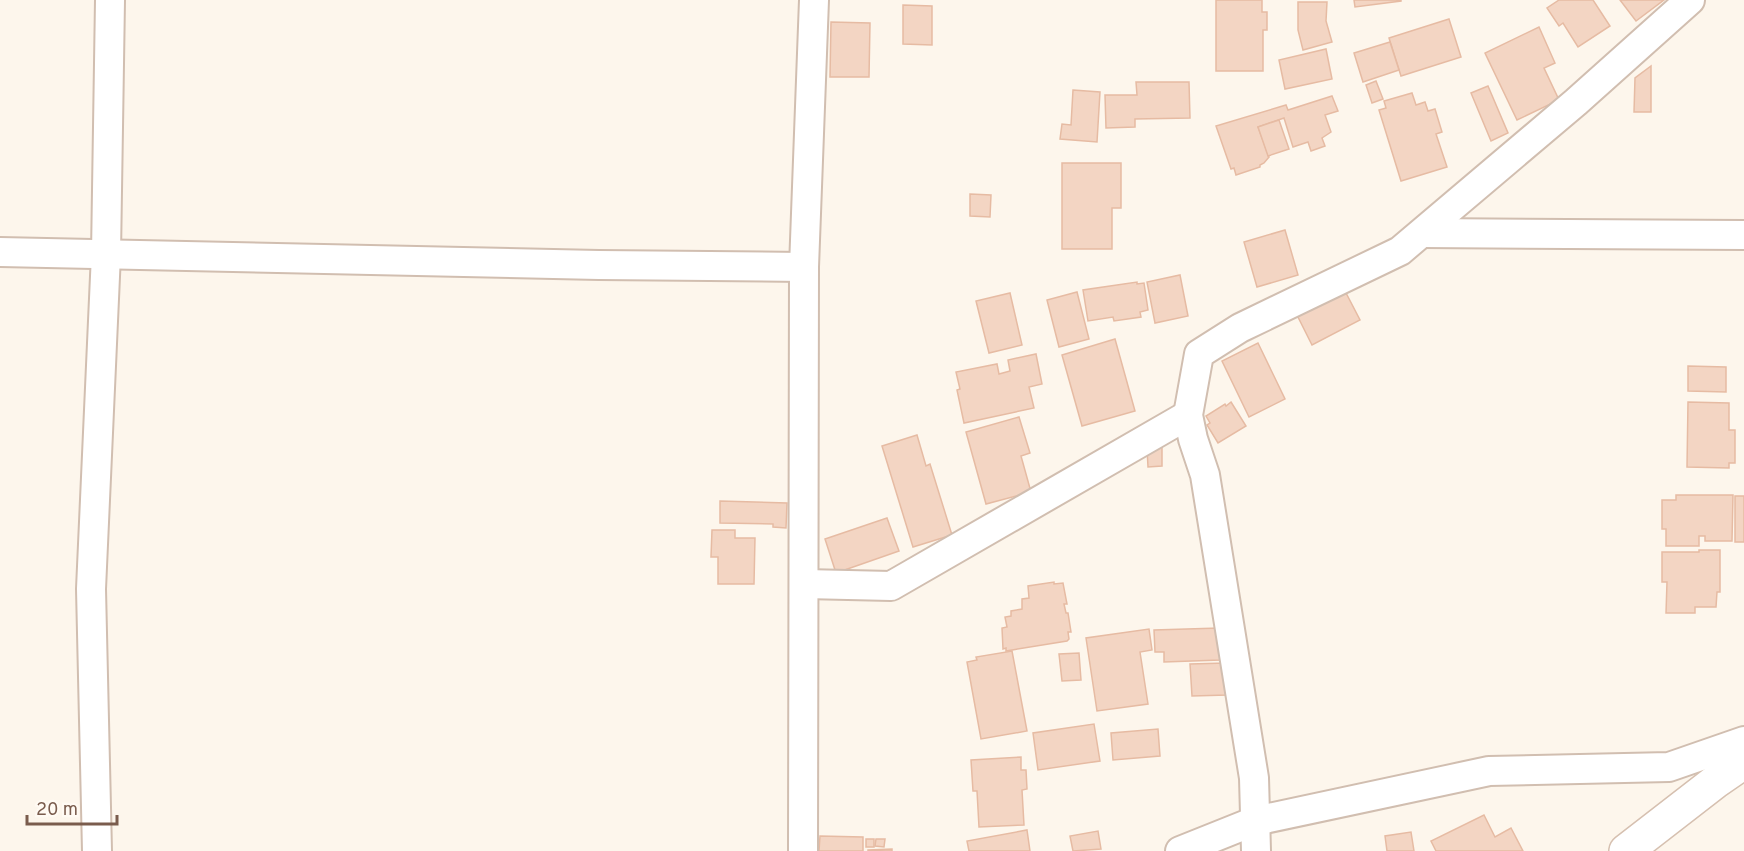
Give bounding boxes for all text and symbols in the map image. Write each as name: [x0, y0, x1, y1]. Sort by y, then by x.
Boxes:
scale bar: [27, 788, 117, 826]
text: 20 m: [36, 799, 78, 822]

